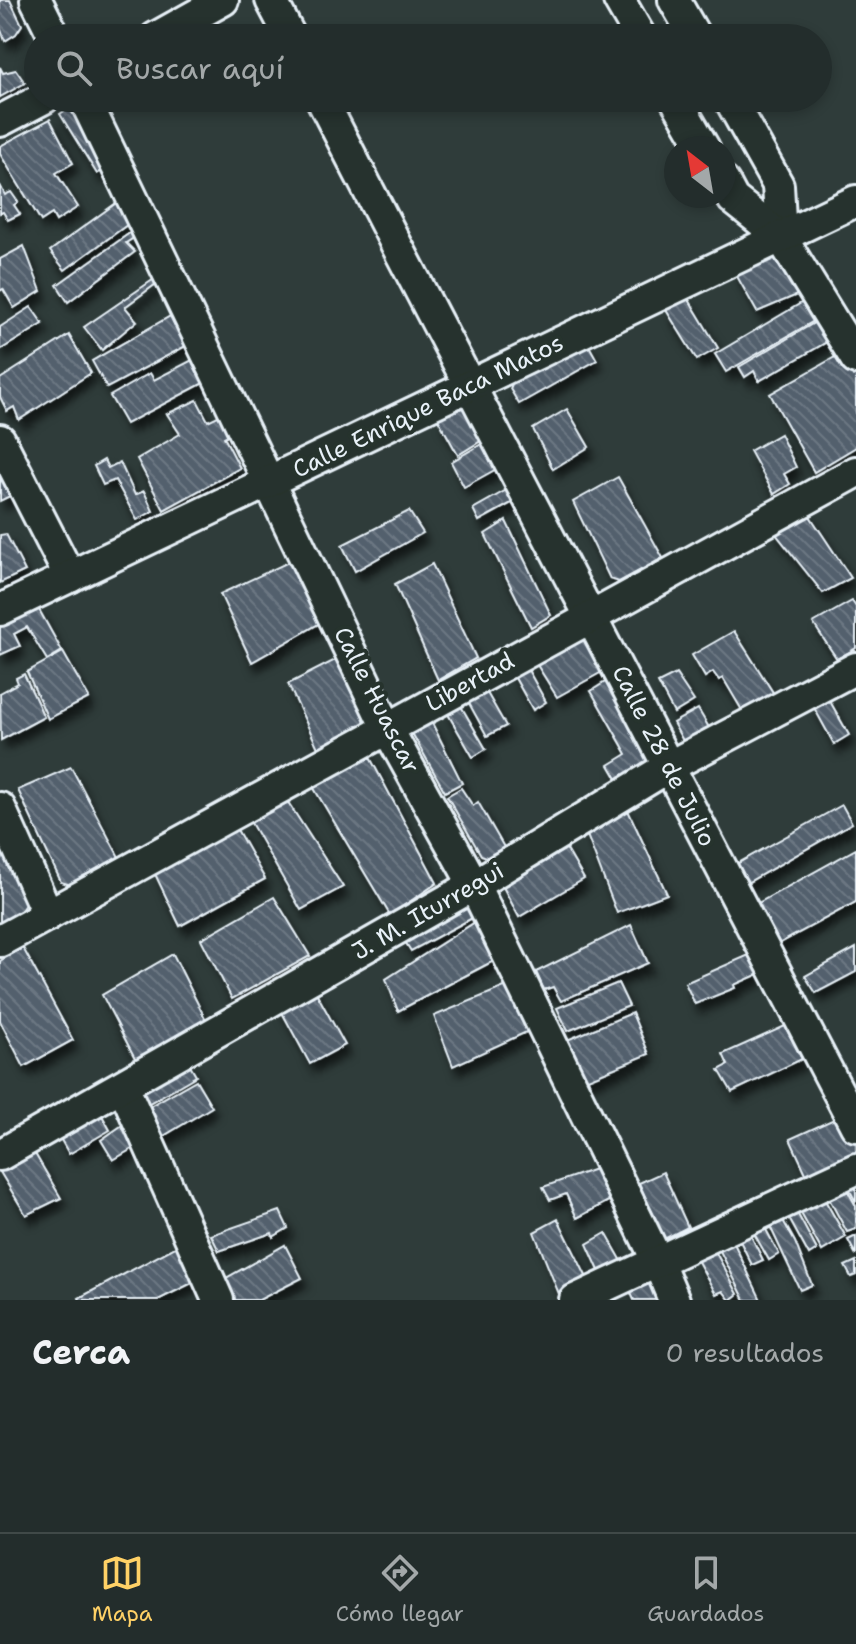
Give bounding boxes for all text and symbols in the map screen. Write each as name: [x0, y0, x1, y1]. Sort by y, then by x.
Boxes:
search box: [24, 24, 832, 112]
icon: search: [52, 46, 96, 90]
text: Buscar aquí: [116, 48, 284, 89]
north arrow: [664, 136, 736, 208]
street label: Calle Enrique Baca Matos: [287, 326, 569, 486]
street label: Calle Huascar: [326, 621, 428, 779]
street label: Libertad: [420, 645, 520, 719]
street label: Calle 28 de Julio: [605, 660, 723, 852]
street label: J. M. Iturregui: [346, 855, 510, 967]
text: Cerca: [32, 1329, 130, 1375]
text: 0 resultados: [665, 1335, 824, 1370]
tab: Mapa: [92, 1551, 152, 1628]
tab: Cómo llegar: [336, 1551, 464, 1628]
tab: Guardados: [647, 1551, 764, 1628]

